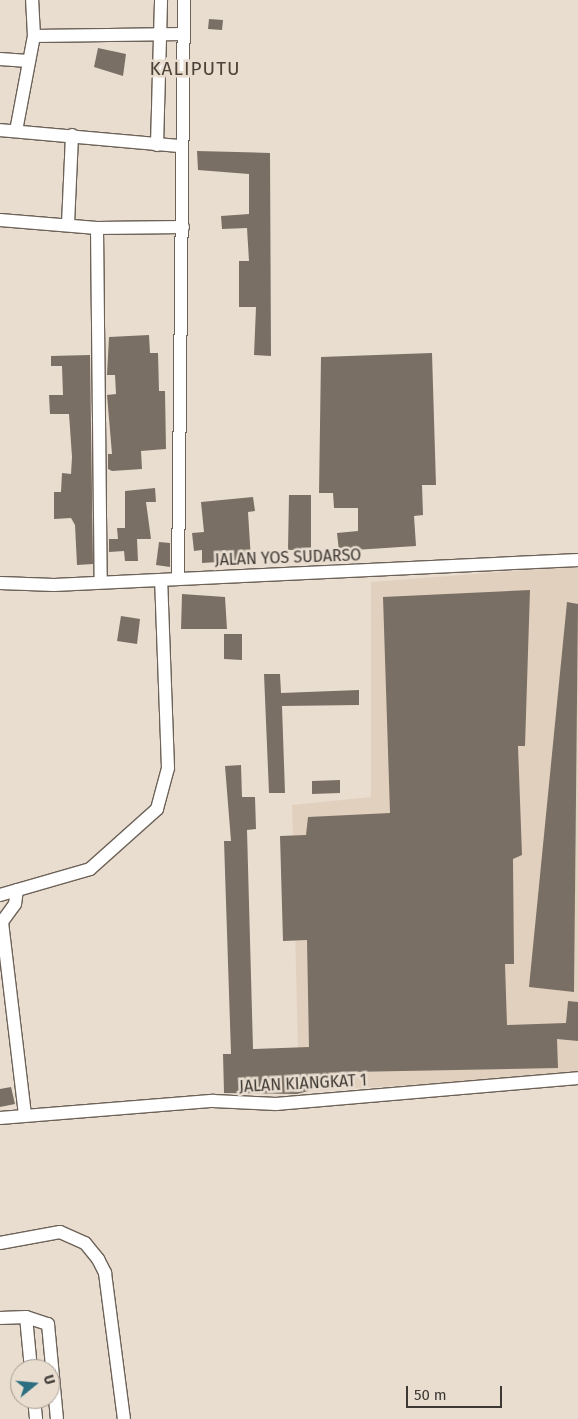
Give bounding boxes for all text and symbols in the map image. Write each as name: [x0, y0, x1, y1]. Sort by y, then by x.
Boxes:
district label: KALIPUTU: [148, 58, 242, 80]
street label: JALAN YOS SUDARSO: [214, 546, 362, 570]
street label: JALAN KIANGKAT 1: [239, 1071, 367, 1097]
north arrow: [10, 1359, 60, 1409]
text: U: [39, 1373, 58, 1387]
scale bar: [408, 1376, 504, 1408]
text: 50 m: [414, 1386, 447, 1404]

